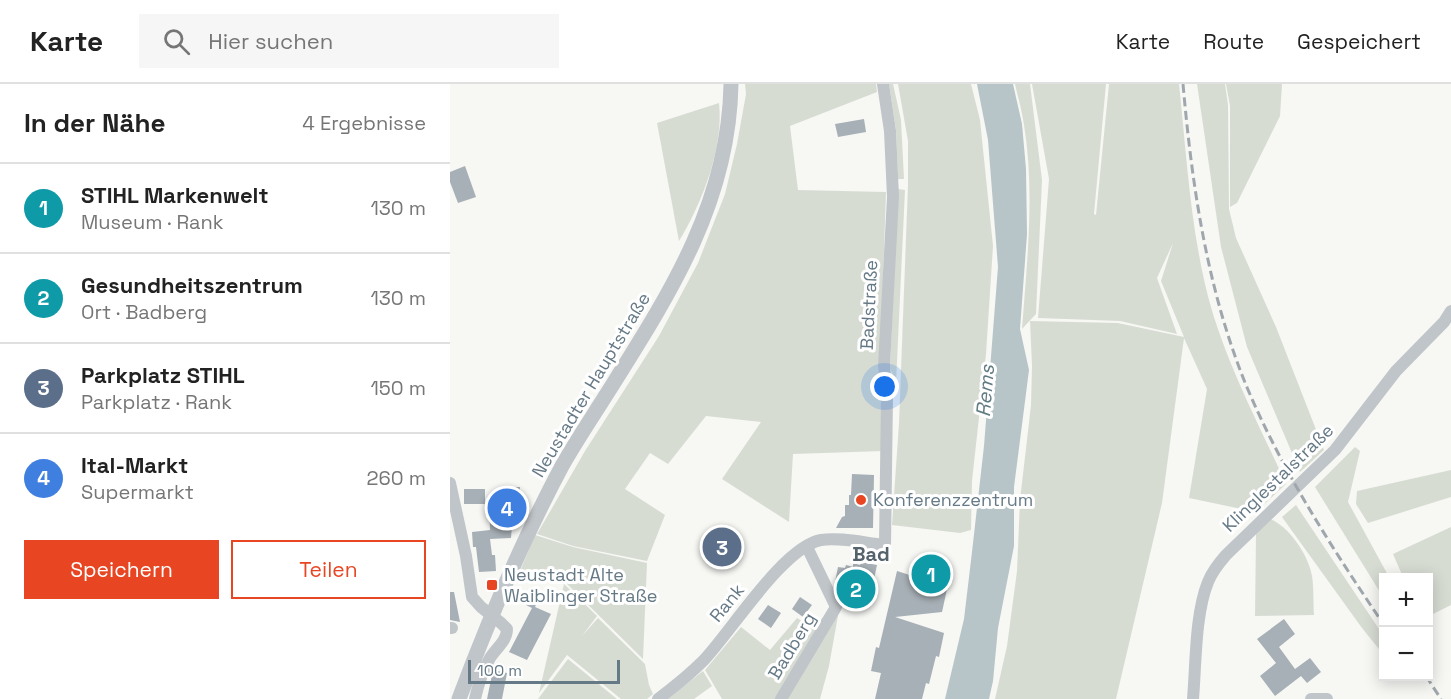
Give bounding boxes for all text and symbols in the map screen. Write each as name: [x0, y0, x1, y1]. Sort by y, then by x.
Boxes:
search box: [139, 14, 559, 68]
text: Karte: [30, 23, 103, 59]
icon: search: [160, 25, 193, 58]
text: Hier suchen: [208, 27, 333, 55]
text: Karte: [1116, 28, 1170, 55]
text: Route: [1203, 28, 1264, 55]
text: Gespeichert: [1297, 28, 1421, 55]
text: In der Nähe: [24, 106, 165, 140]
text: 4 Ergebnisse: [302, 110, 426, 136]
text: STIHL Markenwelt: [81, 181, 269, 209]
text: 1: [39, 195, 48, 221]
text: 130 m: [370, 195, 426, 221]
text: Museum · Rank: [81, 209, 224, 235]
street label: Badstraße: [855, 259, 882, 350]
text: Gesundheitszentrum: [81, 271, 303, 299]
text: 2: [38, 285, 49, 311]
text: 130 m: [370, 285, 426, 311]
street label: Neustadter Hauptstraße: [526, 288, 655, 481]
text: Ort · Badberg: [81, 299, 207, 325]
text: Parkplatz STIHL: [81, 361, 245, 389]
water label: Rems: [970, 362, 1000, 418]
your location: [870, 372, 899, 401]
text: 3: [37, 375, 50, 401]
text: 150 m: [371, 375, 426, 401]
text: Parkplatz · Rank: [81, 389, 232, 415]
street label: Klinglestalstraße: [1217, 419, 1338, 537]
text: Ital-Markt: [81, 451, 188, 479]
text: 4: [37, 465, 50, 491]
text: 260 m: [367, 465, 426, 491]
text: Supermarkt: [81, 479, 194, 505]
pin: 4: [488, 486, 526, 530]
place label: Konferenzzentrum: [873, 488, 1033, 511]
marker: Konferenzzentrum: [854, 493, 868, 507]
pin: 3: [702, 524, 742, 570]
button: Speichern: [24, 540, 219, 599]
button: Teilen: [231, 540, 426, 599]
district label: Bad: [852, 541, 890, 567]
pin: 1: [912, 552, 950, 596]
place label: Neustadt Alte Waiblinger Straße: [504, 563, 658, 607]
pin: 2: [836, 566, 876, 612]
map controls: [1379, 573, 1433, 681]
button: +: [1379, 573, 1433, 627]
marker: Neustadt Alte Waiblinger Straße: [485, 578, 499, 592]
street label: Rank: [704, 579, 749, 626]
street label: Badberg: [763, 608, 820, 683]
button: −: [1379, 627, 1433, 681]
scale bar: [468, 657, 620, 684]
text: 100 m: [477, 660, 522, 681]

